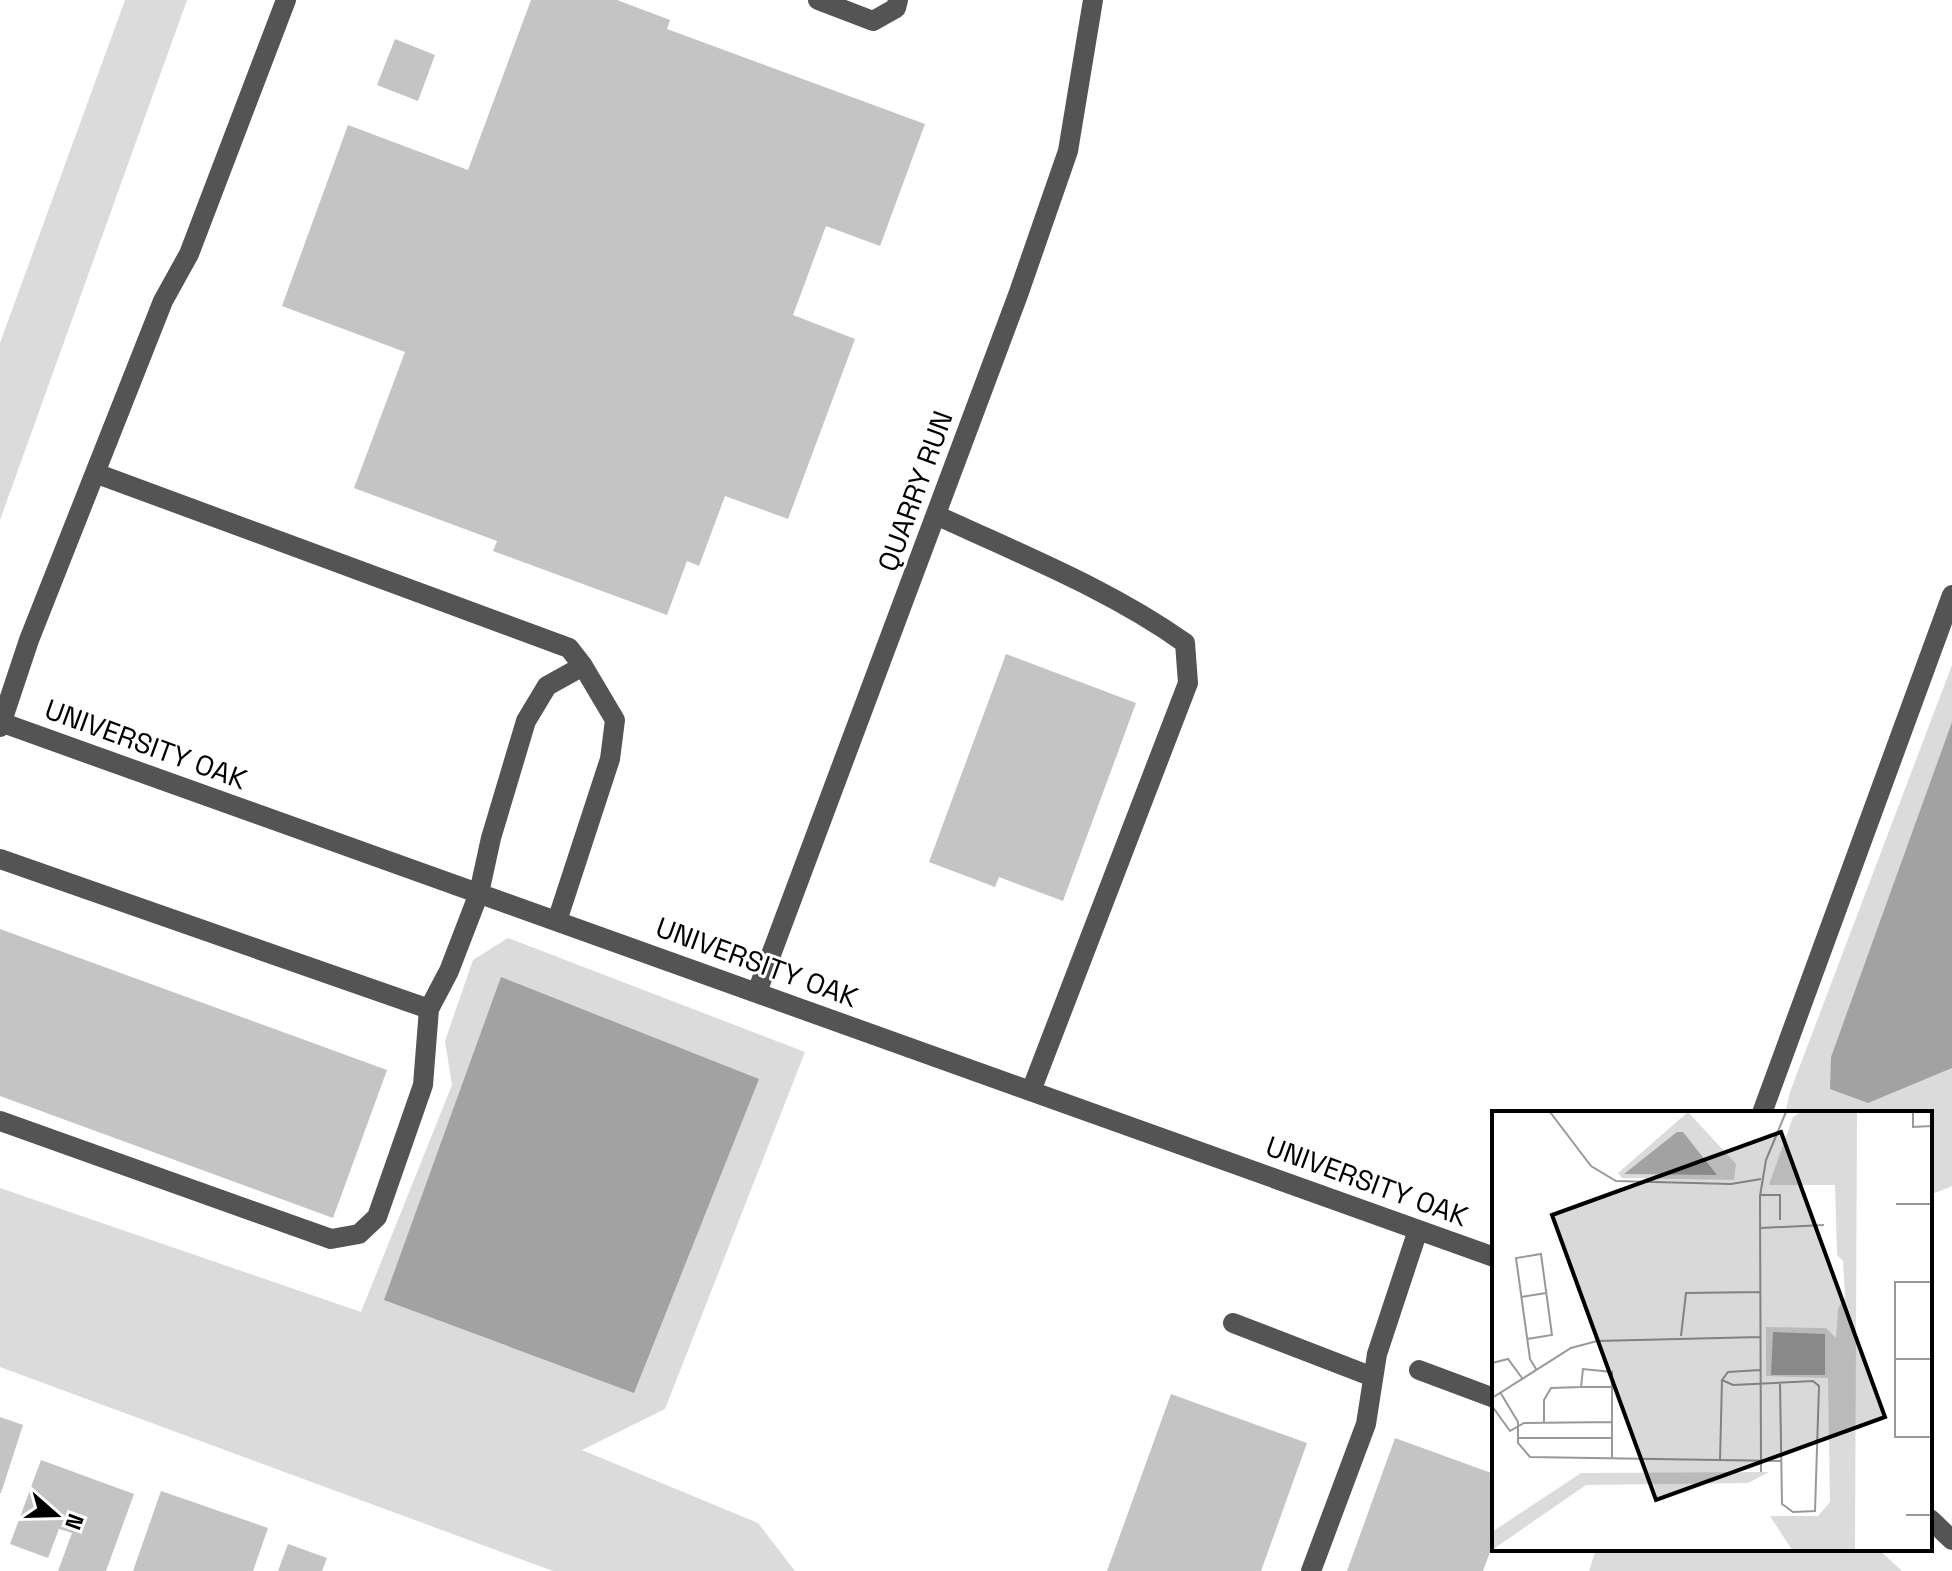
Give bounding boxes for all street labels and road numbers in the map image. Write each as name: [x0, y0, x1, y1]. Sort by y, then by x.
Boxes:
street label: QUARRY RUN: [869, 406, 961, 576]
street label: UNIVERSITY OAK: [40, 691, 252, 797]
street label: UNIVERSITY OAK: [651, 909, 863, 1015]
street label: UNIVERSITY OAK: [1261, 1128, 1473, 1234]

